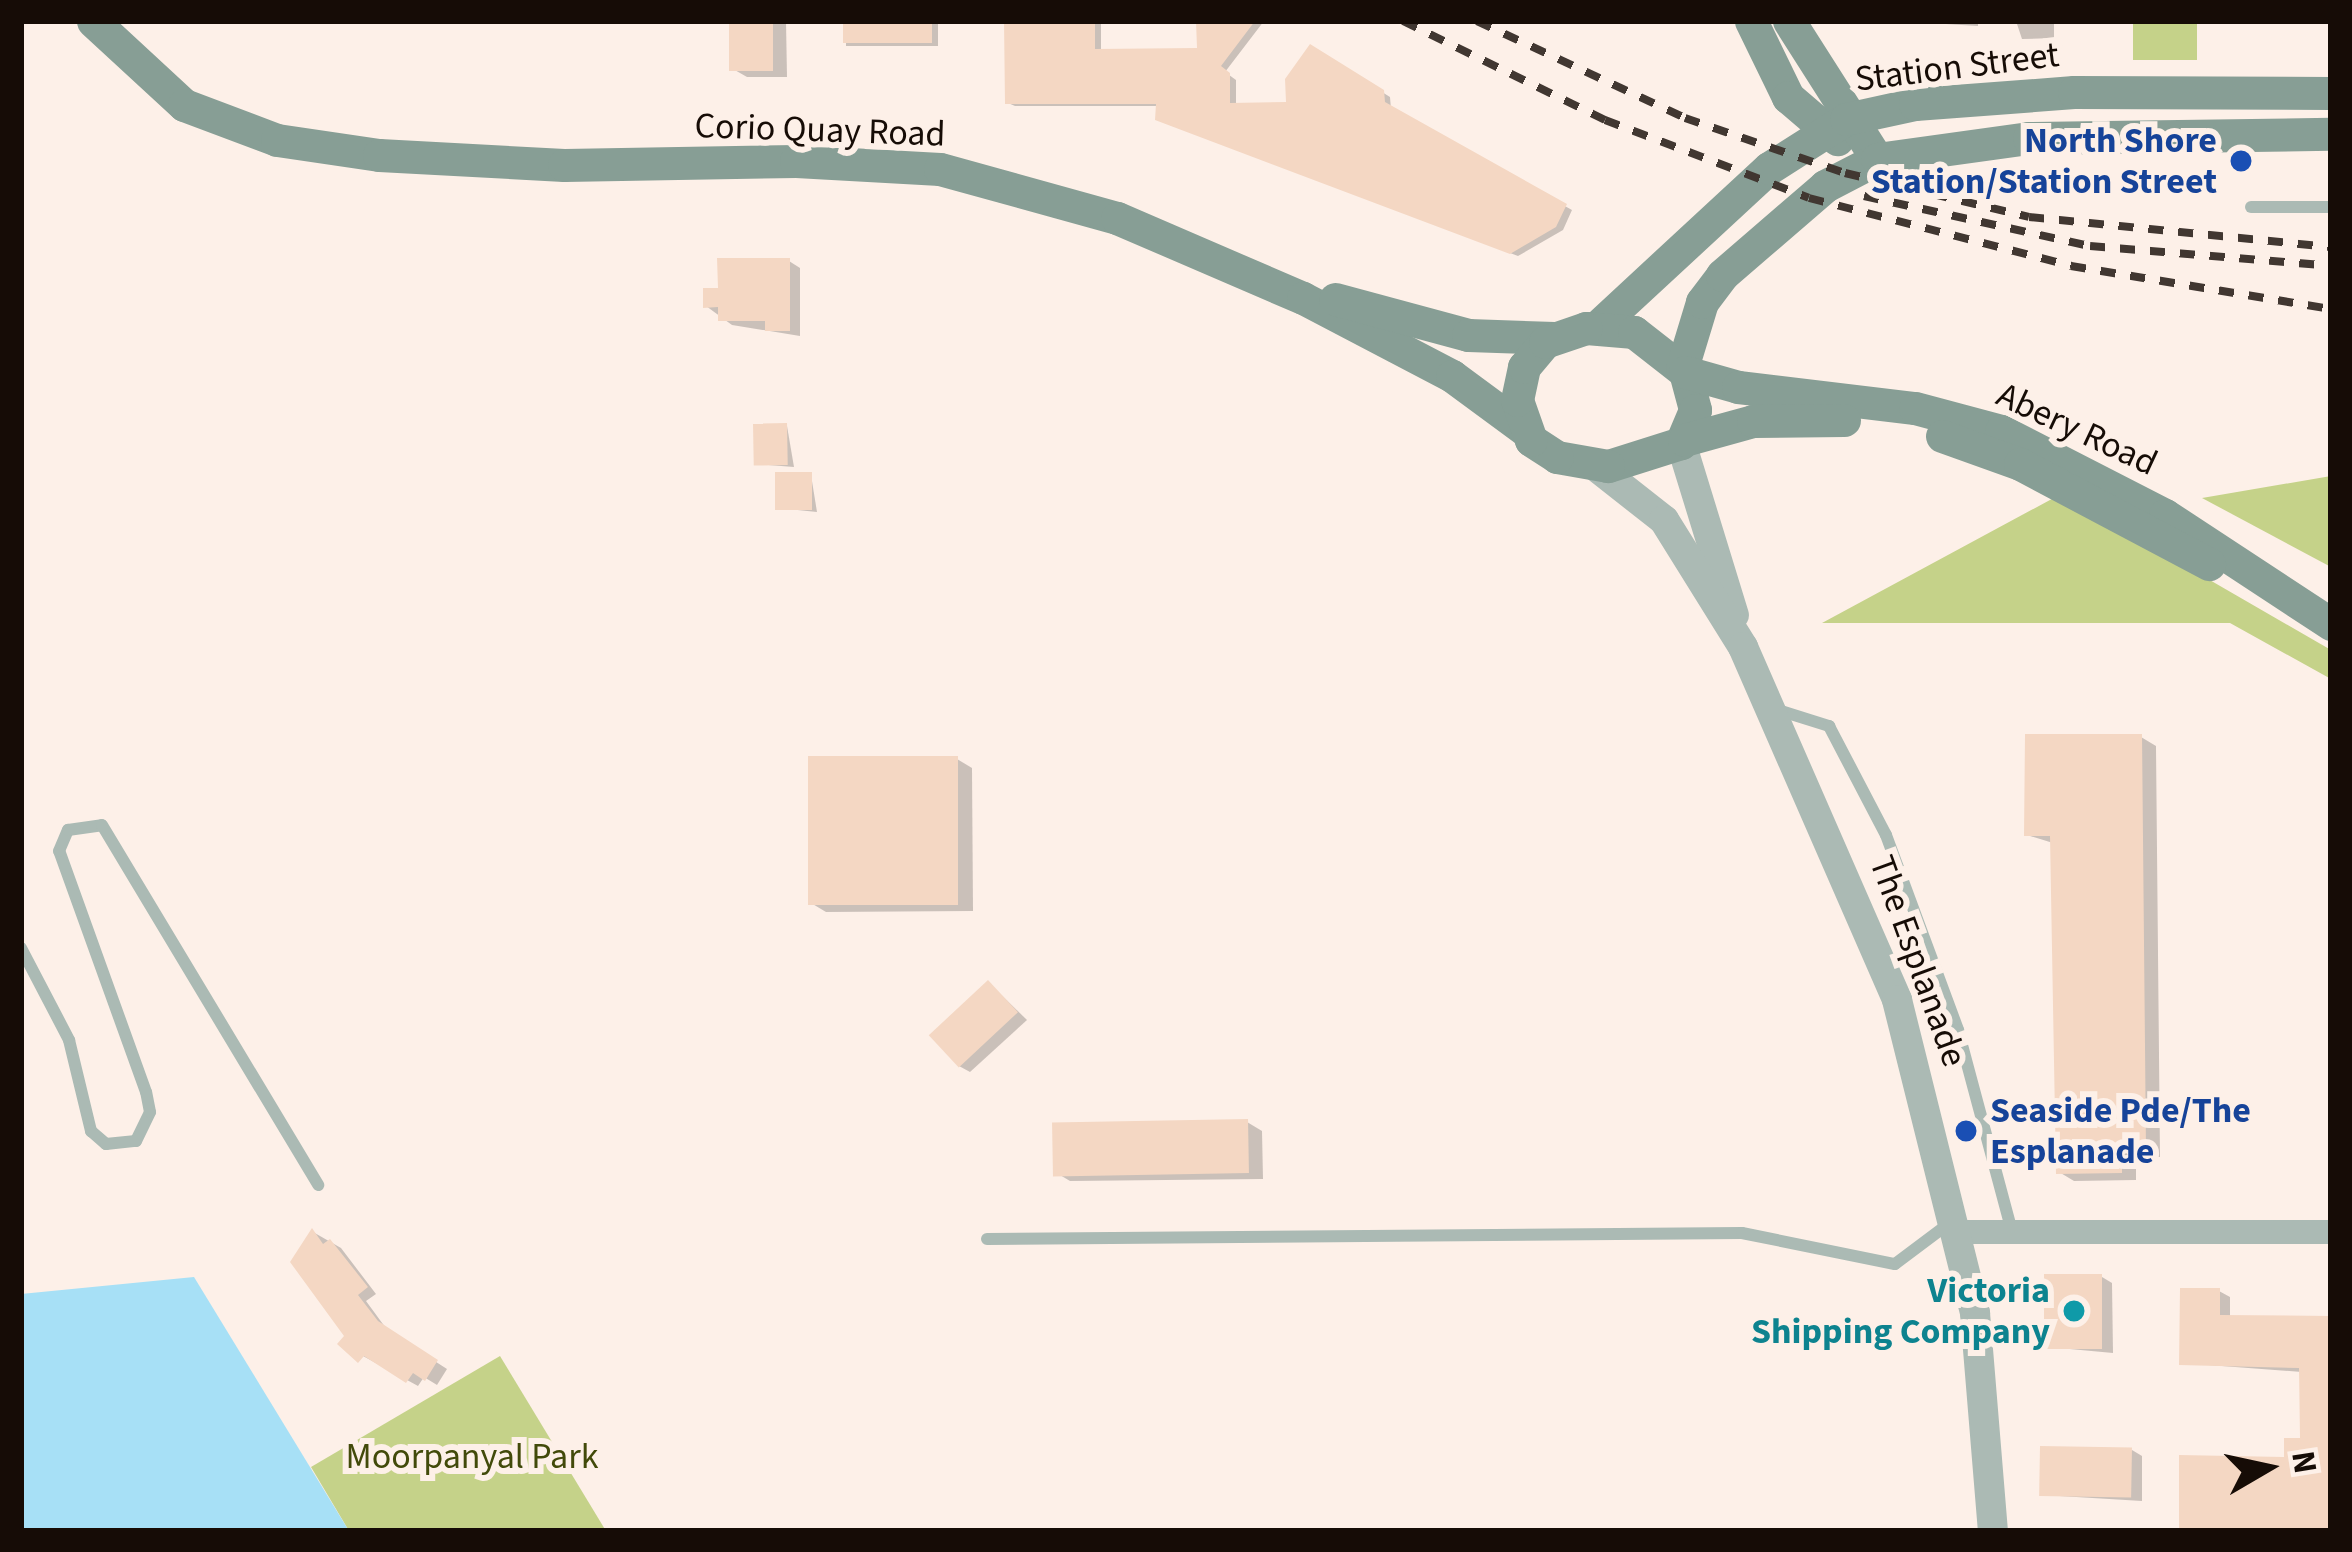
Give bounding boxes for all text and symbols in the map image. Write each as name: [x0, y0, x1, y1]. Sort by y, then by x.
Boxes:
street label: Station Street: [1853, 33, 2061, 101]
street label: Corio Quay Road: [694, 104, 946, 156]
place label: North Shore Station/Station Street: [1871, 118, 2217, 203]
marker: North Shore Station/Station Street: [2228, 148, 2254, 174]
street label: Abery Road: [1990, 373, 2164, 485]
street label: The Esplanade: [1860, 850, 1976, 1072]
place label: Seaside Pde/The Esplanade: [1990, 1088, 2251, 1173]
marker: Seaside Pde/The Esplanade: [1953, 1118, 1979, 1144]
place label: Victoria Shipping Company: [1751, 1268, 2050, 1353]
marker: Victoria Shipping Company: [2061, 1298, 2087, 1324]
north arrow: [2208, 1408, 2328, 1528]
park label: Moorpanyal Park: [346, 1435, 598, 1479]
text: N: [2279, 1448, 2329, 1477]

